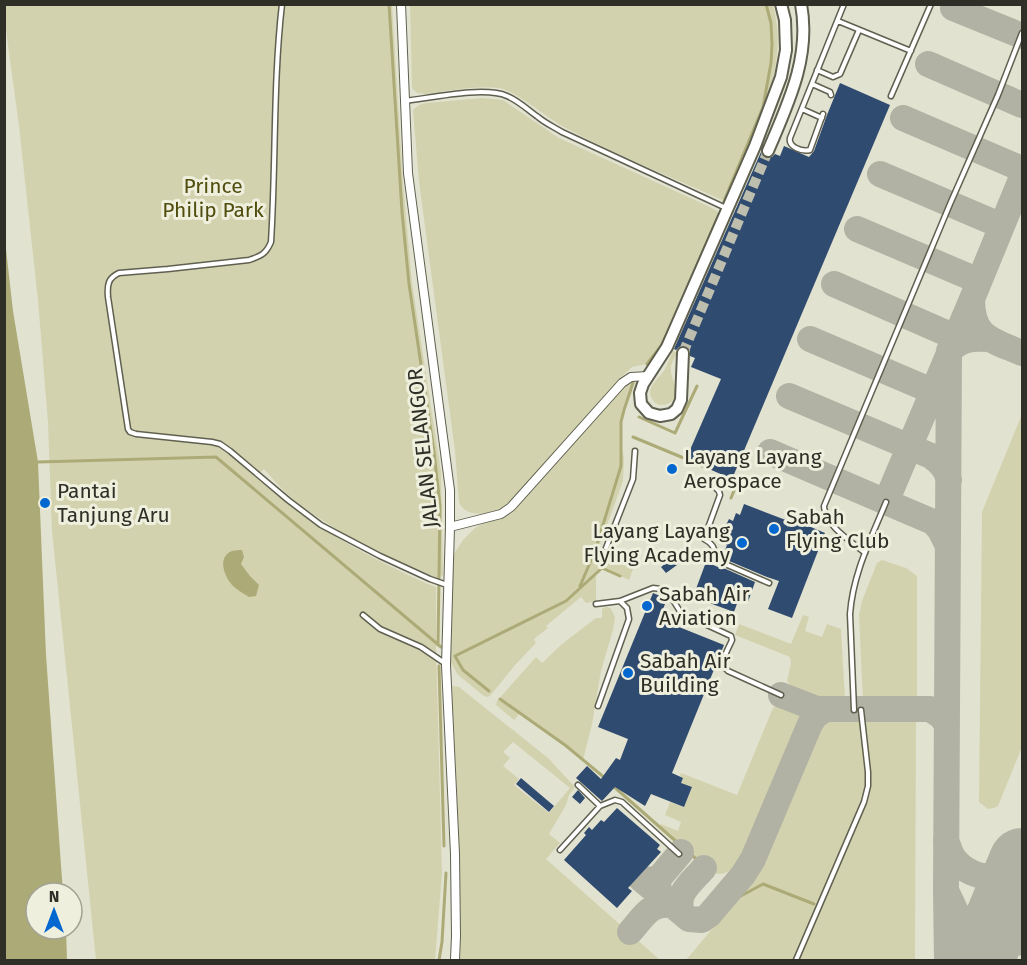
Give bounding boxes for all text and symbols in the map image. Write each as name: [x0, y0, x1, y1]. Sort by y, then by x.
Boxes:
park label: Prince Philip Park: [162, 173, 264, 223]
street label: JALAN SELANGOR: [402, 366, 444, 529]
place label: Layang Layang Aerospace: [684, 444, 822, 494]
marker: Layang Layang Aerospace: [665, 462, 679, 476]
place label: Pantai Tanjung Aru: [57, 478, 170, 528]
marker: Pantai Tanjung Aru: [38, 496, 52, 510]
place label: Sabah Flying Club: [786, 504, 890, 554]
place label: Layang Layang Flying Academy: [583, 518, 731, 568]
marker: Sabah Flying Club: [767, 522, 781, 536]
marker: Layang Layang Flying Academy: [735, 536, 749, 550]
place label: Sabah Air Aviation: [659, 581, 750, 631]
marker: Sabah Air Aviation: [640, 599, 654, 613]
place label: Sabah Air Building: [640, 648, 731, 698]
marker: Sabah Air Building: [621, 666, 635, 680]
north arrow: [24, 881, 84, 941]
text: N: [49, 887, 59, 906]

